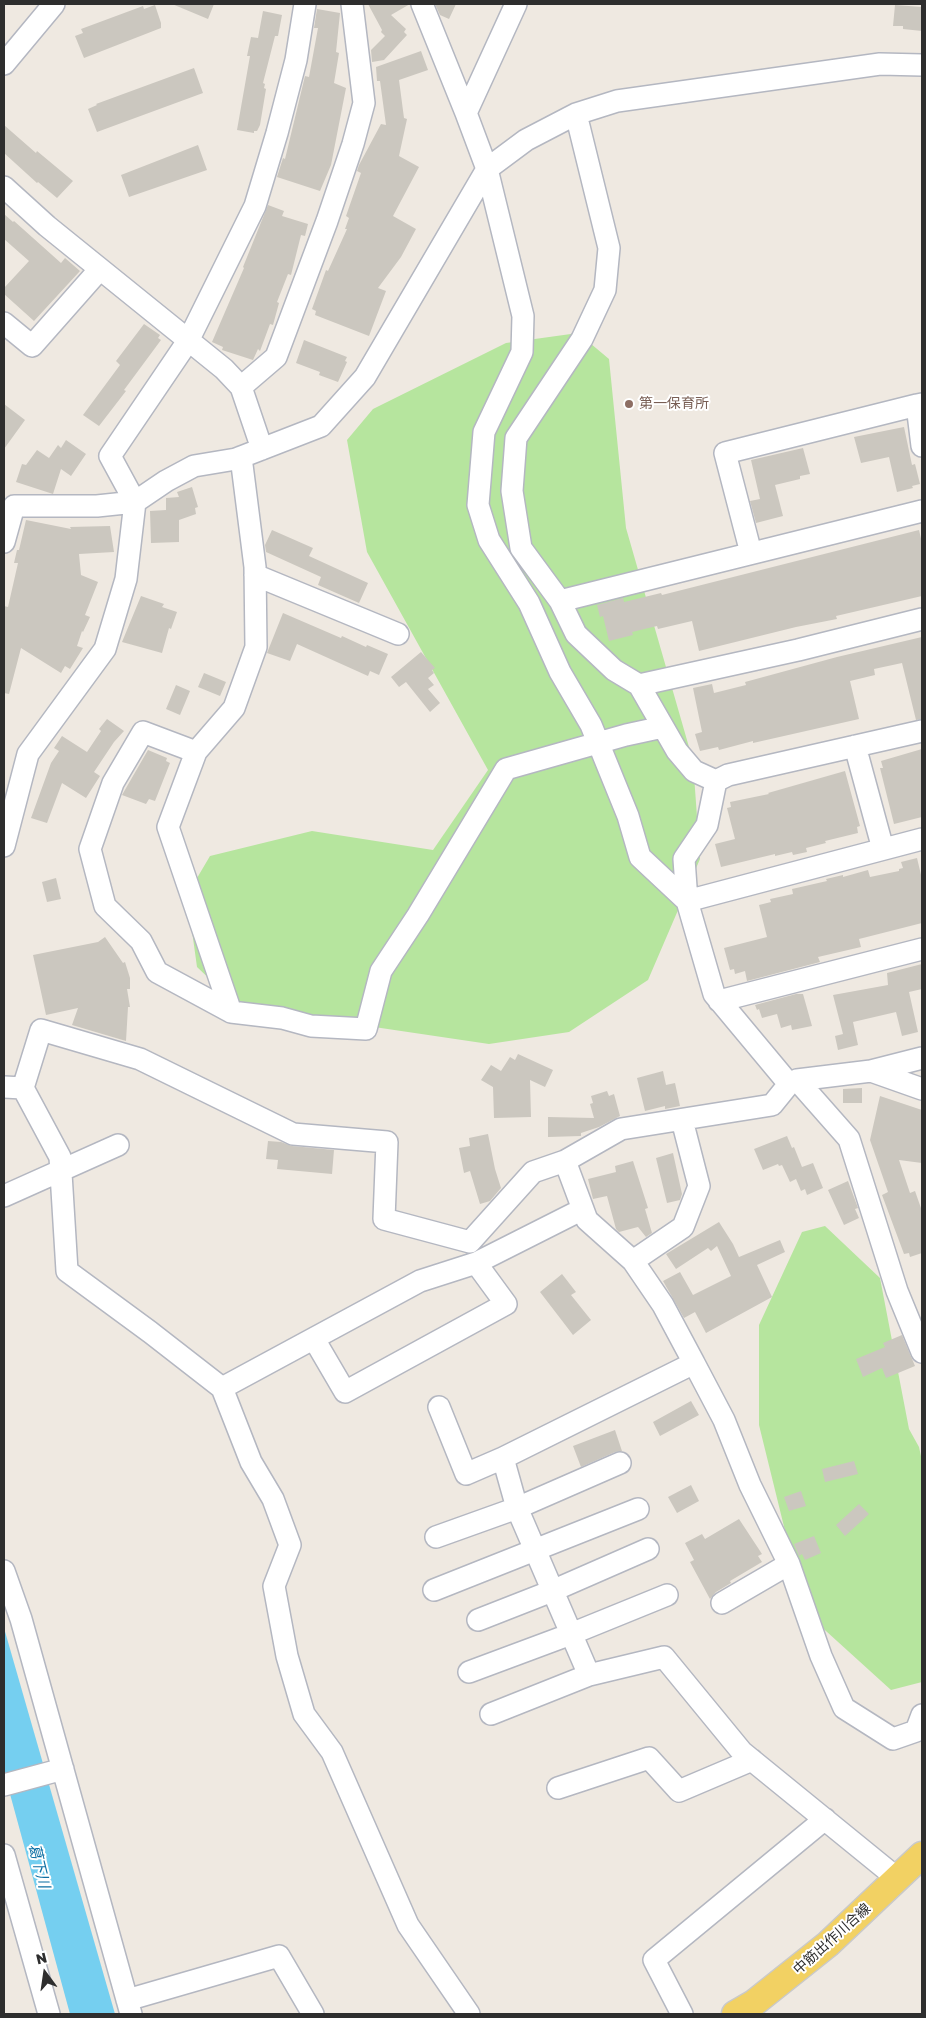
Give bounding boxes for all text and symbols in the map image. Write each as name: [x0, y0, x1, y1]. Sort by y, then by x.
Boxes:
place label: 第一保育所: [639, 396, 709, 412]
marker: 第一保育所: [623, 398, 635, 410]
water label: 葛下川: [25, 1842, 53, 1890]
street label: 中筋出作川合線: [790, 1900, 874, 1978]
north arrow: [20, 1948, 70, 1998]
text: N: [34, 1948, 48, 1967]

